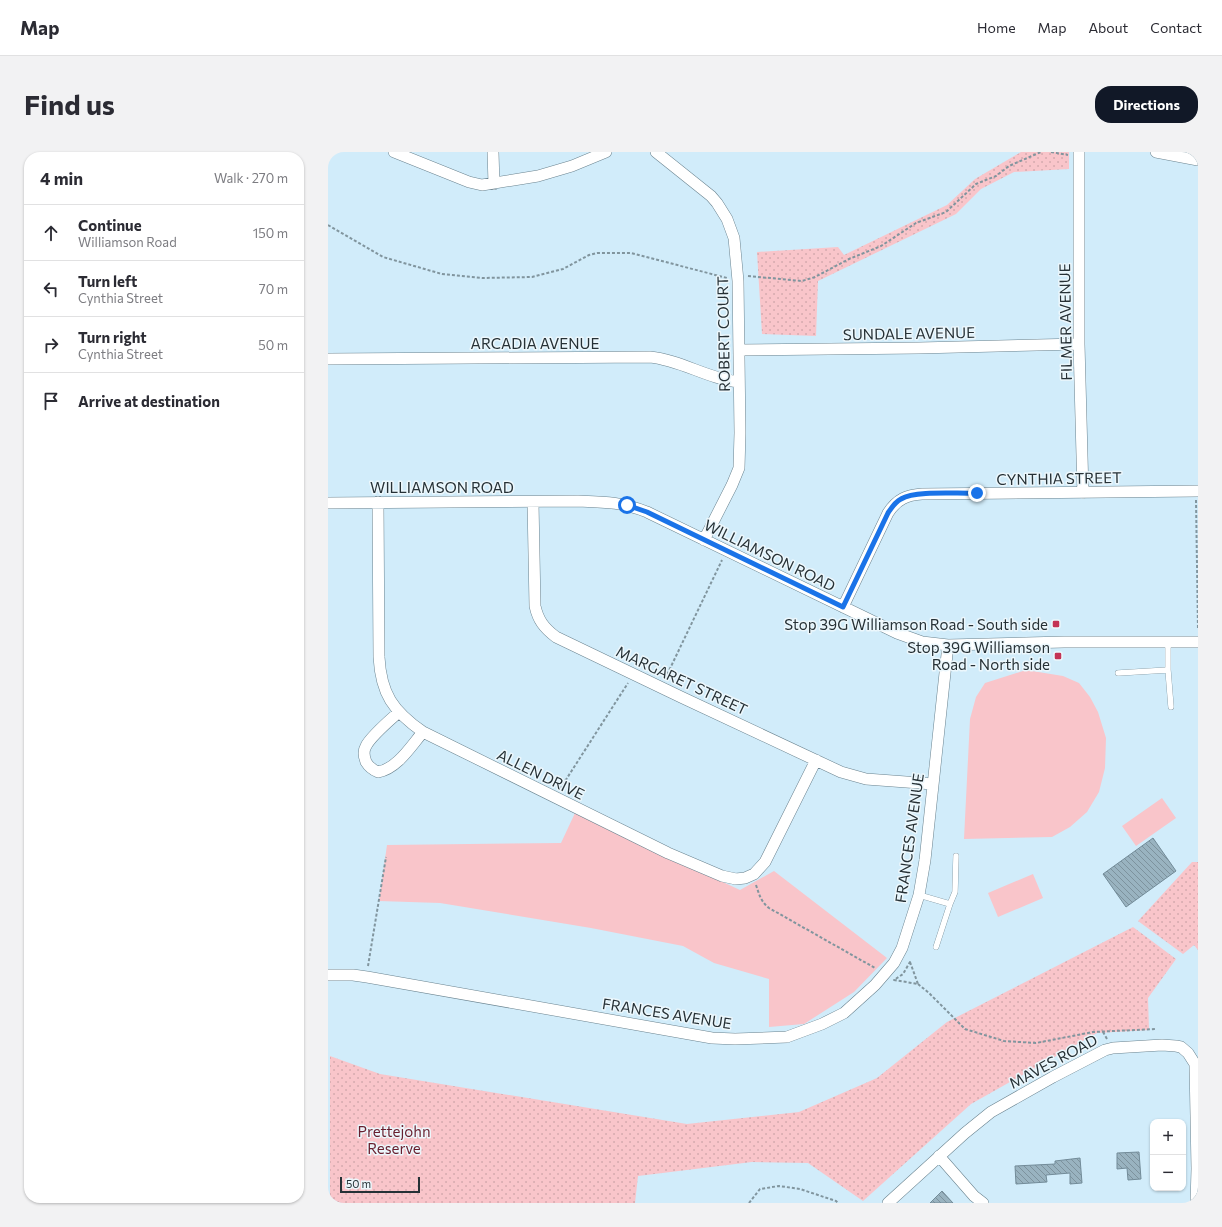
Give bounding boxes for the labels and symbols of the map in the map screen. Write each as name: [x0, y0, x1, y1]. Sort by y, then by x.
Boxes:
street label: FILMER AVENUE: [1055, 263, 1075, 381]
street label: ROBERT COURT: [713, 276, 733, 392]
street label: SUNDALE AVENUE: [843, 323, 975, 343]
street label: ARCADIA AVENUE: [471, 334, 600, 352]
street label: CYNTHIA STREET: [996, 468, 1122, 488]
street label: WILLIAMSON ROAD: [370, 478, 514, 496]
route end: [968, 484, 986, 502]
route start: [618, 496, 636, 514]
street label: WILLIAMSON ROAD: [701, 515, 839, 595]
place label: Stop 39G Williamson Road - South side: [784, 615, 1048, 633]
marker: Stop 39G Williamson Road - South side: [1051, 619, 1061, 629]
place label: Stop 39G Williamson Road - North side: [907, 638, 1050, 673]
street label: MARGARET STREET: [613, 642, 751, 719]
marker: Stop 39G Williamson Road - North side: [1053, 651, 1063, 661]
street label: ALLEN DRIVE: [494, 745, 588, 803]
street label: FRANCES AVENUE: [891, 772, 927, 904]
street label: FRANCES AVENUE: [601, 994, 733, 1032]
street label: MAVES ROAD: [1006, 1030, 1100, 1092]
park label: Prettejohn Reserve: [357, 1122, 431, 1157]
scale bar: [340, 1175, 420, 1194]

